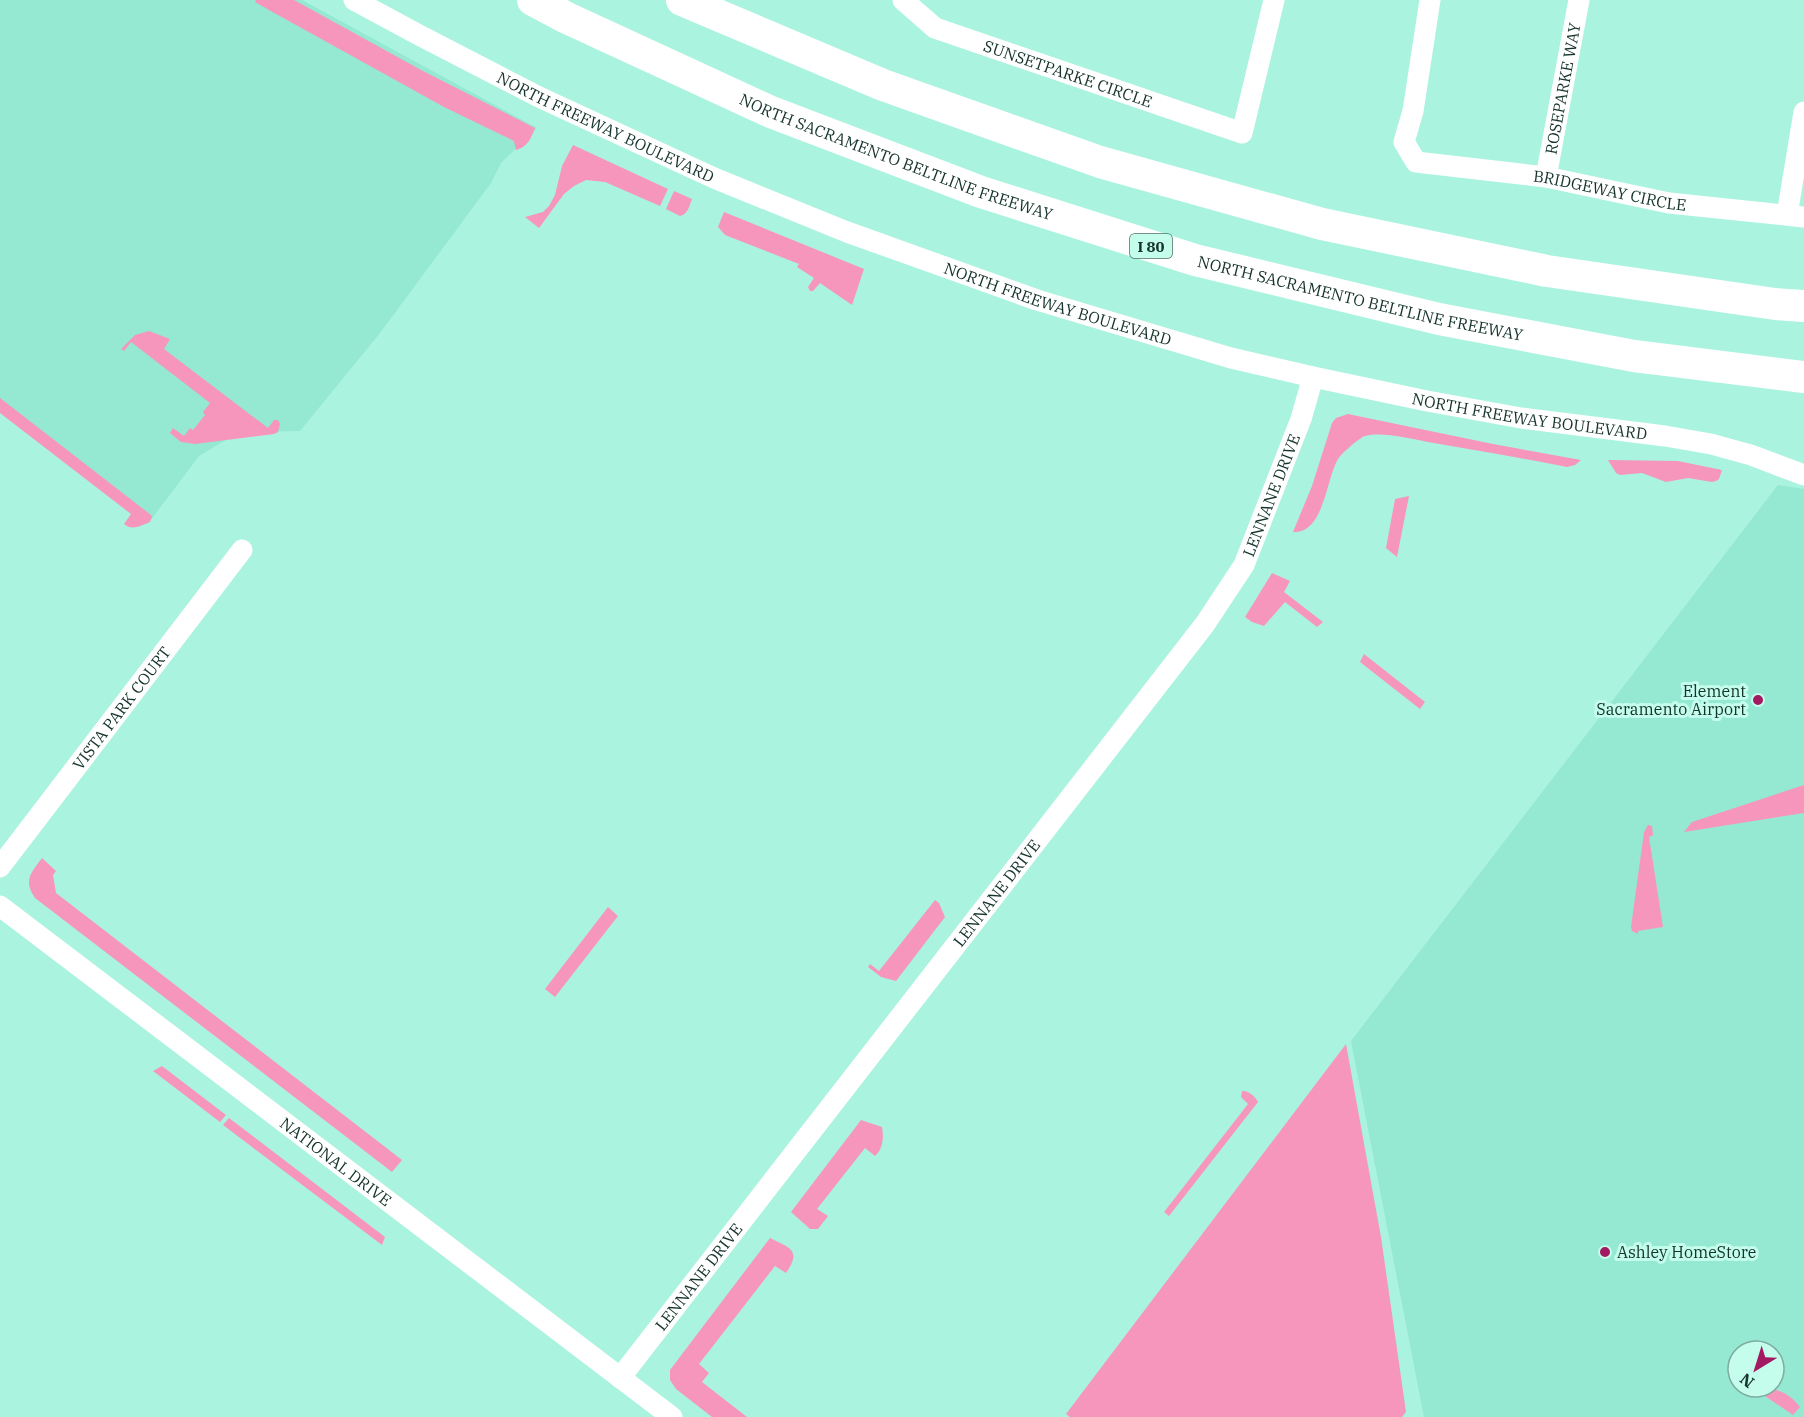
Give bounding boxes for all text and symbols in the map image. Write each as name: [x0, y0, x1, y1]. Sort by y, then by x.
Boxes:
street label: ROSEPARKE WAY: [1540, 21, 1585, 156]
street label: SUNSETPARKE CIRCLE: [981, 35, 1155, 112]
street label: NORTH FREEWAY BOULEVARD: [494, 67, 717, 187]
street label: NORTH SACRAMENTO BELTLINE FREEWAY: [736, 89, 1055, 224]
street label: BRIDGEWAY CIRCLE: [1532, 166, 1687, 215]
road number: I 80: [1130, 234, 1172, 258]
street label: NORTH SACRAMENTO BELTLINE FREEWAY: [1196, 251, 1525, 345]
street label: NORTH FREEWAY BOULEVARD: [941, 258, 1174, 350]
street label: NORTH FREEWAY BOULEVARD: [1410, 388, 1648, 444]
street label: LENNANE DRIVE: [1238, 431, 1304, 560]
street label: VISTA PARK COURT: [68, 642, 175, 774]
place label: Element Sacramento Airport: [1596, 681, 1746, 719]
marker: Element Sacramento Airport: [1751, 693, 1765, 707]
street label: LENNANE DRIVE: [948, 835, 1044, 951]
street label: NATIONAL DRIVE: [276, 1113, 396, 1210]
street label: LENNANE DRIVE: [651, 1219, 746, 1335]
place label: Ashley HomeStore: [1617, 1242, 1756, 1262]
marker: Ashley HomeStore: [1598, 1245, 1612, 1259]
north arrow: [1726, 1339, 1786, 1399]
text: N: [1736, 1369, 1758, 1393]

